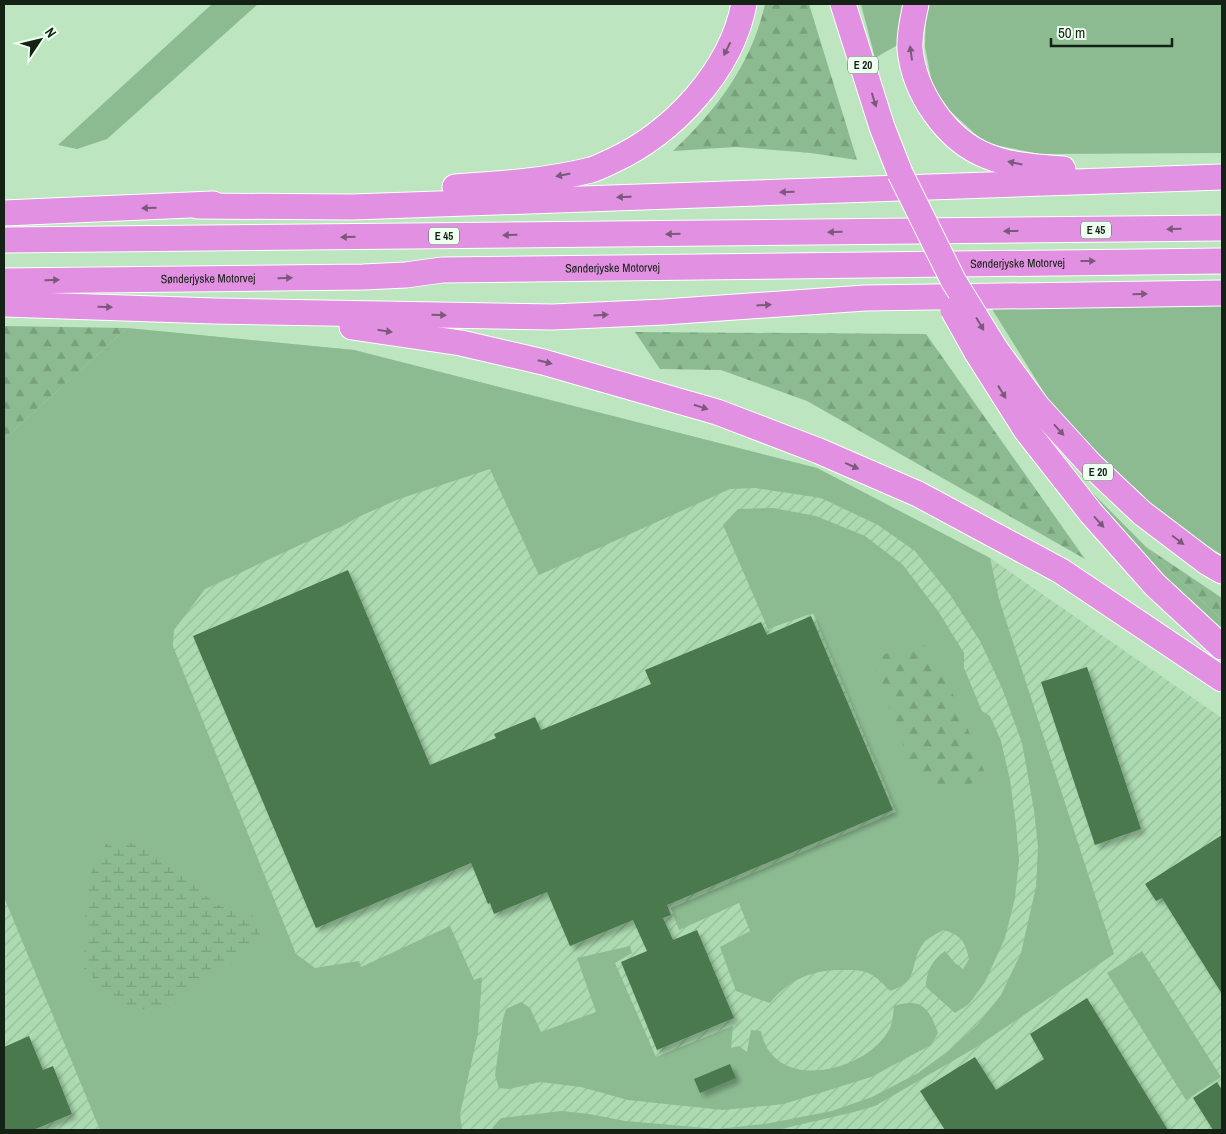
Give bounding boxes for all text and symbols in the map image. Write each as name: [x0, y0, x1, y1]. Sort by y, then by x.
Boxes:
north arrow: [15, 15, 65, 65]
scale bar: [1051, 15, 1172, 47]
text: 50 m: [1058, 22, 1085, 43]
text: N: [41, 24, 60, 41]
one-way arrow: [723, 42, 731, 56]
one-way arrow: [907, 45, 915, 61]
road number: E 20: [848, 56, 878, 74]
one-way arrow: [870, 93, 878, 108]
one-way arrow: [1007, 159, 1022, 167]
one-way arrow: [555, 172, 571, 180]
one-way arrow: [779, 188, 795, 196]
one-way arrow: [616, 194, 632, 202]
one-way arrow: [141, 204, 157, 212]
road number: E 45: [1081, 222, 1111, 238]
one-way arrow: [1165, 225, 1181, 233]
one-way arrow: [1003, 227, 1019, 235]
road number: E 45: [429, 228, 459, 245]
one-way arrow: [827, 228, 843, 236]
one-way arrow: [665, 230, 681, 238]
one-way arrow: [502, 231, 518, 239]
one-way arrow: [340, 233, 356, 241]
street label: Sønderjyske Motorvej: [970, 255, 1065, 272]
one-way arrow: [1081, 257, 1097, 265]
street label: Sønderjyske Motorvej: [565, 259, 660, 277]
street label: Sønderjyske Motorvej: [161, 270, 255, 287]
one-way arrow: [277, 273, 293, 281]
one-way arrow: [45, 276, 61, 284]
one-way arrow: [1133, 290, 1149, 298]
one-way arrow: [756, 301, 772, 309]
one-way arrow: [97, 303, 113, 311]
one-way arrow: [594, 310, 610, 318]
one-way arrow: [431, 311, 447, 319]
one-way arrow: [976, 318, 985, 331]
one-way arrow: [378, 328, 394, 336]
one-way arrow: [537, 359, 552, 367]
one-way arrow: [997, 386, 1006, 399]
one-way arrow: [693, 404, 708, 412]
one-way arrow: [1053, 423, 1065, 435]
one-way arrow: [845, 462, 859, 470]
road number: E 20: [1083, 464, 1113, 481]
one-way arrow: [1093, 516, 1105, 528]
one-way arrow: [1171, 534, 1184, 545]

